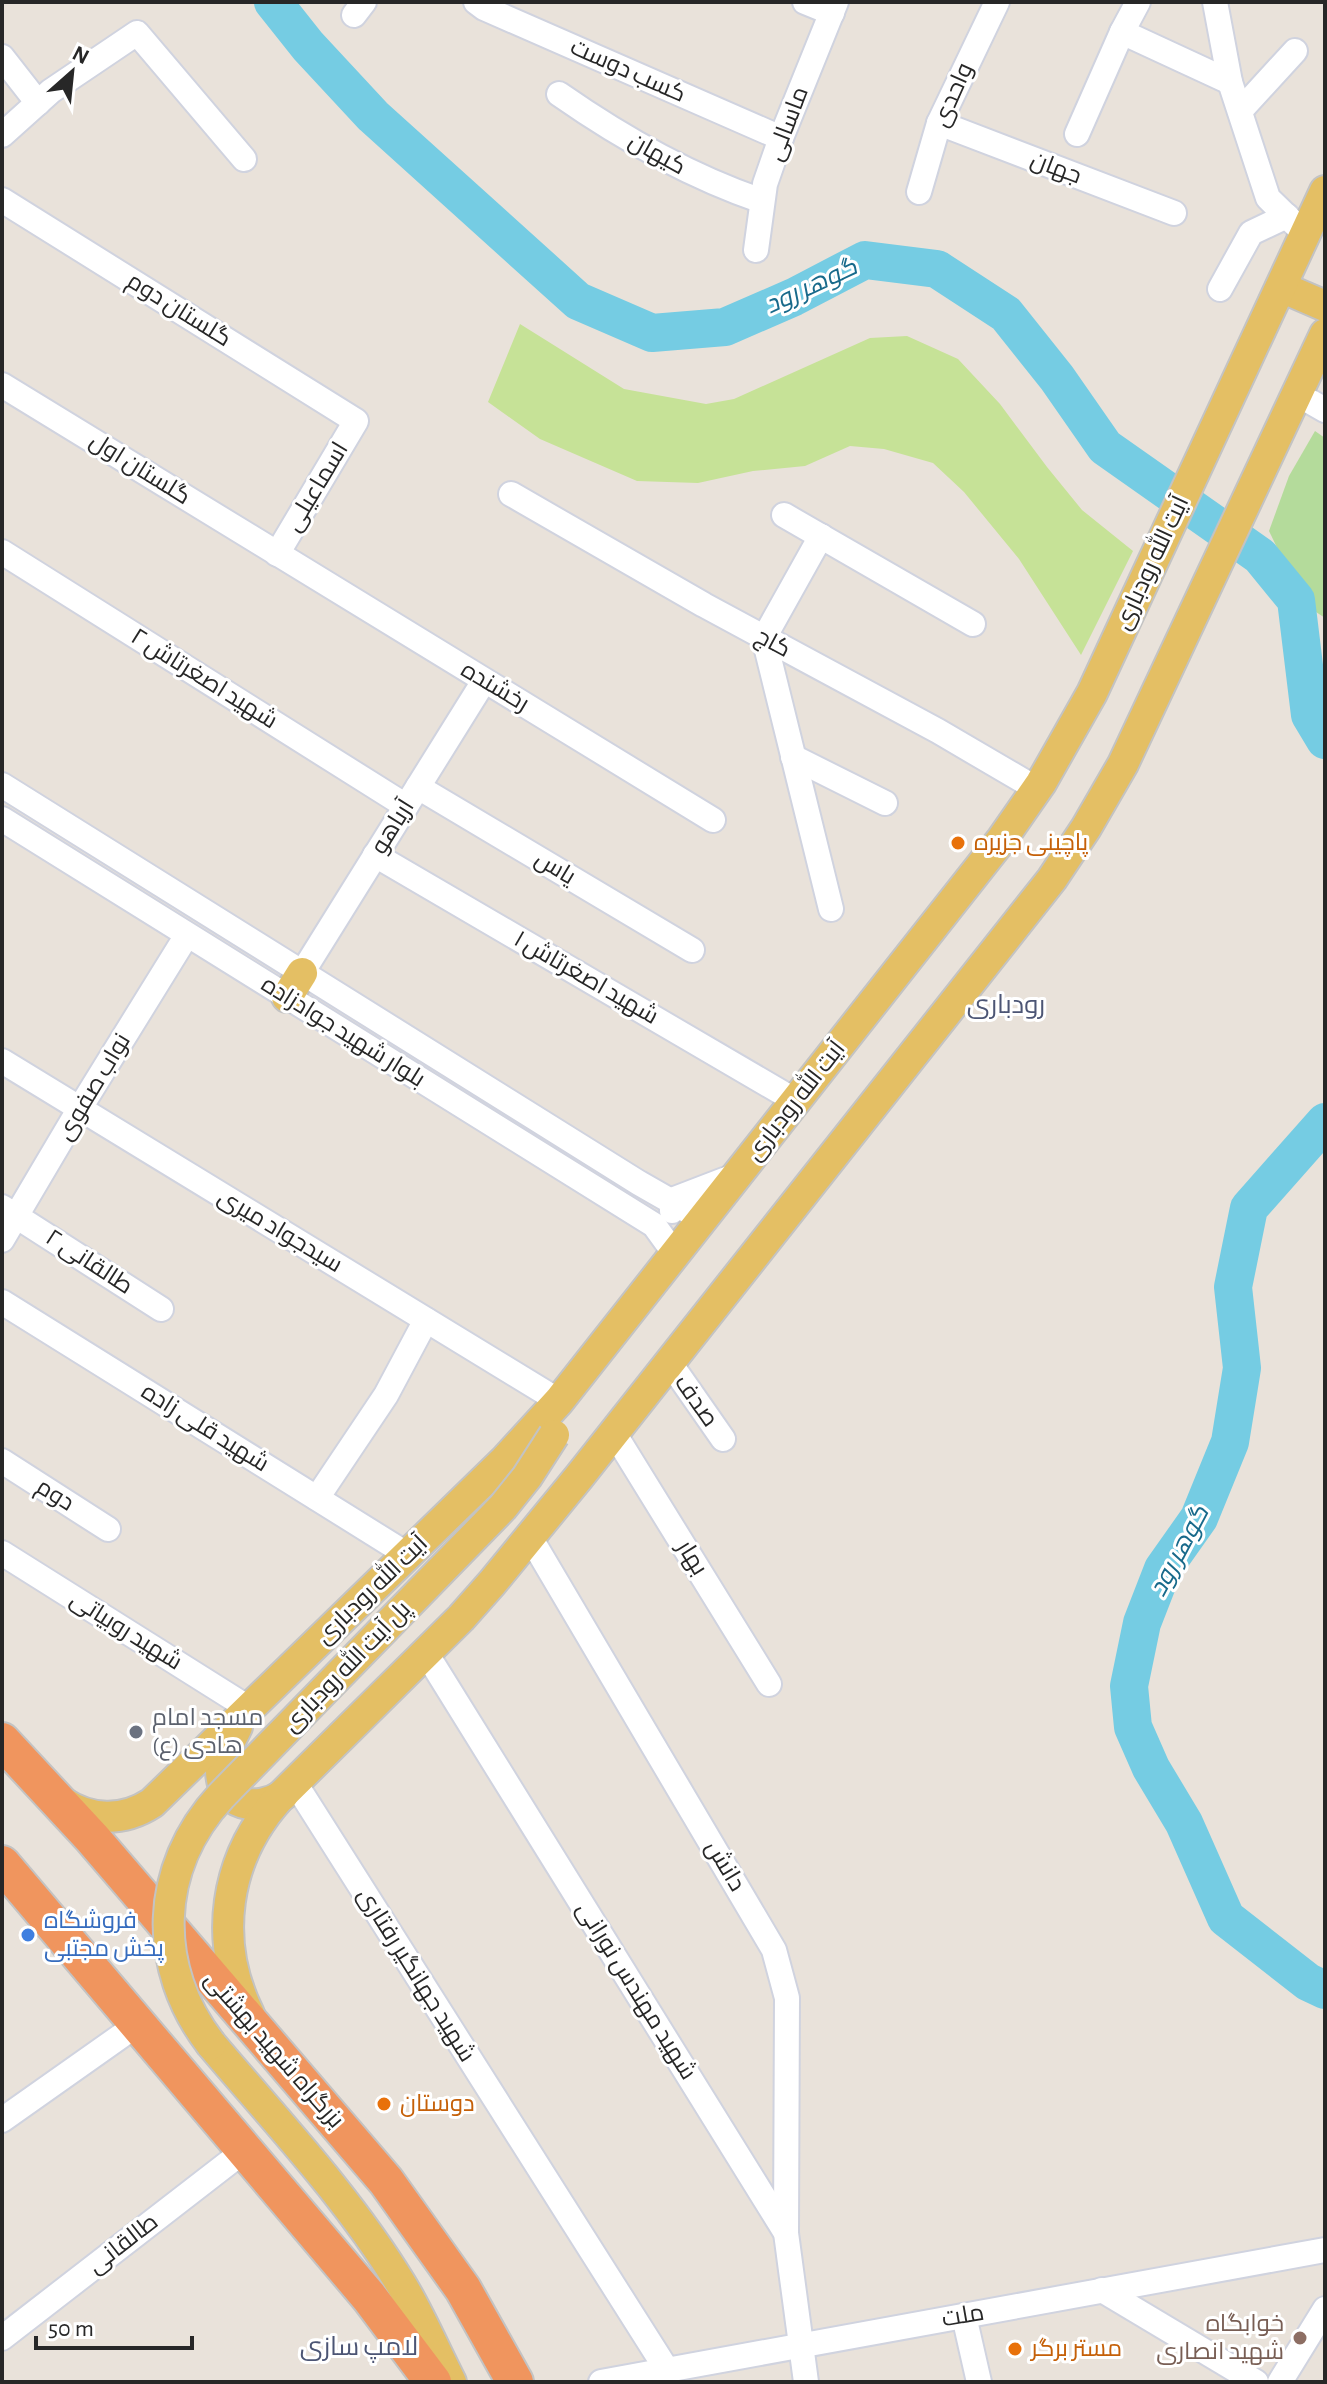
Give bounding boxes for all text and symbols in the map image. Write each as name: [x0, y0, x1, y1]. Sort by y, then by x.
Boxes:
north arrow: [32, 32, 112, 112]
street label: کسب دوست: [567, 35, 689, 107]
text: N: [69, 42, 92, 68]
street label: واحدی: [928, 59, 979, 131]
street label: ماسالی: [763, 84, 814, 165]
street label: کیهان: [624, 129, 689, 180]
street label: جهان: [1027, 147, 1085, 189]
water label: گوهر رود: [761, 253, 862, 319]
street label: گلستان دوم: [121, 269, 235, 354]
street label: گلستان اول: [85, 429, 195, 510]
street label: اسماعیلی: [281, 438, 354, 536]
street label: آیت الله رودباری: [1106, 490, 1195, 634]
street label: شهید اصغرتاش ۲: [126, 624, 282, 734]
street label: کاج: [750, 624, 795, 665]
street label: رخشنده: [457, 657, 533, 716]
street label: آریاهو: [365, 794, 419, 858]
place label: پاچینی جزیره: [974, 831, 1089, 858]
marker: پاچینی جزیره: [949, 834, 967, 852]
street label: یاس: [530, 847, 580, 890]
street label: شهید اصغرتاش ۱: [509, 926, 663, 1030]
street label: بلوار شهید جوادزاده: [257, 971, 429, 1093]
district label: رودباری: [967, 992, 1045, 1019]
street label: نواب صفوی: [53, 1029, 136, 1145]
street label: آیت الله رودباری: [738, 1033, 851, 1166]
street label: سیدجواد میری: [213, 1185, 346, 1278]
street label: طالقانی ۲: [41, 1225, 137, 1300]
street label: صدف: [670, 1371, 722, 1431]
street label: شهید قلی زاده: [137, 1379, 273, 1477]
street label: دوم: [30, 1474, 78, 1518]
water label: گوهر رود: [1144, 1501, 1215, 1601]
street label: آیت الله رودباری: [308, 1527, 433, 1650]
street label: بهار: [670, 1535, 712, 1580]
street label: شهید روبیاتی: [65, 1586, 187, 1676]
street label: پل آیت الله رودباری: [275, 1593, 418, 1739]
place label: مسجد امام هادی (ع): [152, 1706, 263, 1761]
marker: مسجد امام هادی (ع): [127, 1723, 145, 1741]
street label: دانش: [700, 1836, 750, 1896]
street label: شهید جهانگیر رفتاری: [352, 1883, 480, 2067]
street label: شهید مهندس نورانی: [571, 1897, 701, 2085]
place label: فروشگاه پخش مجتبی: [44, 1908, 165, 1964]
marker: فروشگاه پخش مجتبی: [19, 1926, 37, 1944]
street label: بزرگراه شهید بهشتی: [199, 1967, 349, 2133]
place label: دوستان: [400, 2092, 475, 2117]
marker: دوستان: [375, 2095, 393, 2113]
street label: طالقانی: [83, 2209, 163, 2279]
scale bar: [36, 2300, 192, 2350]
street label: ملت: [940, 2301, 986, 2331]
place label: خوابگاه شهید انصاری: [1156, 2312, 1284, 2365]
text: 50 m: [48, 2317, 94, 2341]
marker: خوابگاه شهید انصاری: [1291, 2329, 1309, 2347]
district label: لامپ سازی: [300, 2334, 418, 2363]
place label: مستر برگر: [1029, 2337, 1122, 2361]
marker: مستر برگر: [1006, 2340, 1024, 2358]

